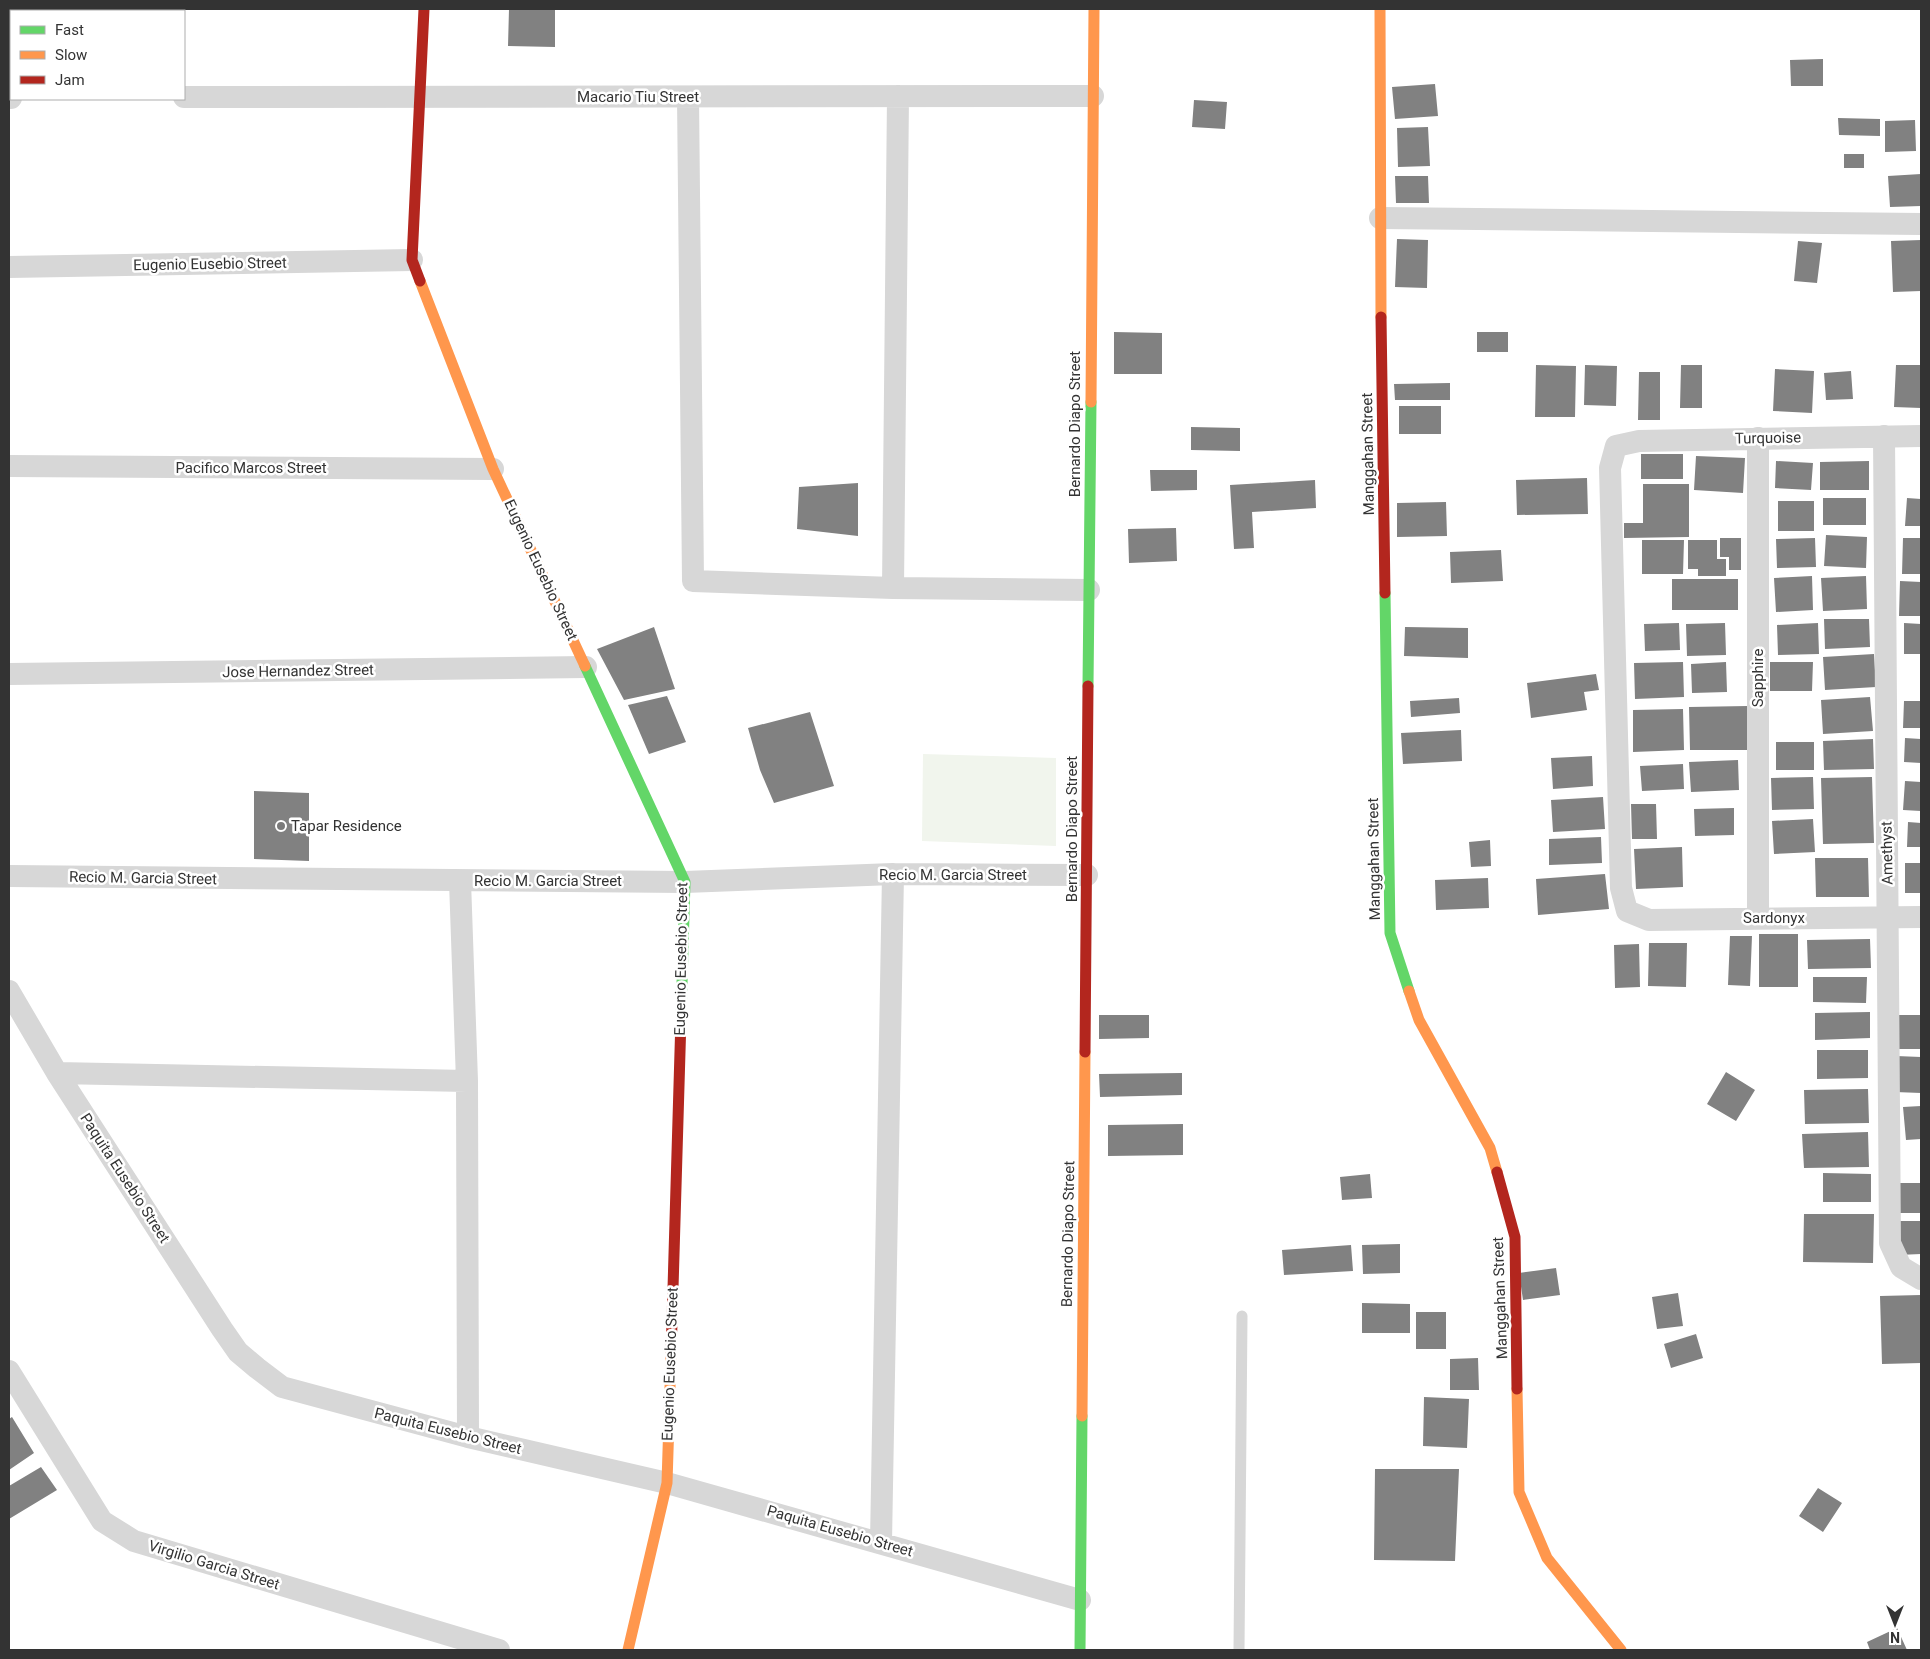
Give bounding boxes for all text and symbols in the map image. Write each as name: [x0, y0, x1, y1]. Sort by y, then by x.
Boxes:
legend: [10, 10, 185, 100]
text: Fast: [55, 21, 84, 39]
text: Slow: [55, 46, 87, 64]
text: Jam: [55, 71, 85, 89]
street label: Macario Tiu Street: [577, 88, 699, 106]
street label: Eugenio Eusebio Street: [133, 254, 287, 274]
street label: Bernardo Diapo Street: [1066, 351, 1084, 497]
street label: Manggahan Street: [1358, 392, 1378, 515]
street label: Turquoise: [1735, 428, 1801, 448]
street label: Pacifico Marcos Street: [175, 459, 327, 477]
street label: Eugenio Eusebio Street: [500, 497, 582, 643]
street label: Sapphire: [1749, 649, 1767, 707]
street label: Jose Hernandez Street: [222, 661, 374, 681]
street label: Bernardo Diapo Street: [1063, 756, 1081, 902]
street label: Manggahan Street: [1364, 797, 1384, 920]
place label: Tapar Residence: [291, 817, 402, 835]
marker: Tapar Residence: [275, 820, 287, 832]
street label: Amethyst: [1877, 821, 1897, 885]
street label: Recio M. Garcia Street: [879, 866, 1027, 884]
street label: Recio M. Garcia Street: [69, 868, 217, 888]
street label: Recio M. Garcia Street: [474, 872, 622, 890]
street label: Eugenio Eusebio Street: [671, 882, 691, 1036]
street label: Sardonyx: [1743, 909, 1805, 927]
street label: Paquita Eusebio Street: [76, 1110, 174, 1246]
street label: Bernardo Diapo Street: [1058, 1161, 1078, 1307]
street label: Manggahan Street: [1489, 1236, 1511, 1360]
street label: Eugenio Eusebio Street: [658, 1287, 682, 1441]
street label: Paquita Eusebio Street: [373, 1404, 524, 1458]
street label: Paquita Eusebio Street: [765, 1502, 915, 1560]
street label: Virgilio Garcia Street: [146, 1537, 282, 1594]
north arrow: [1870, 1599, 1920, 1649]
text: N: [1890, 1629, 1900, 1645]

